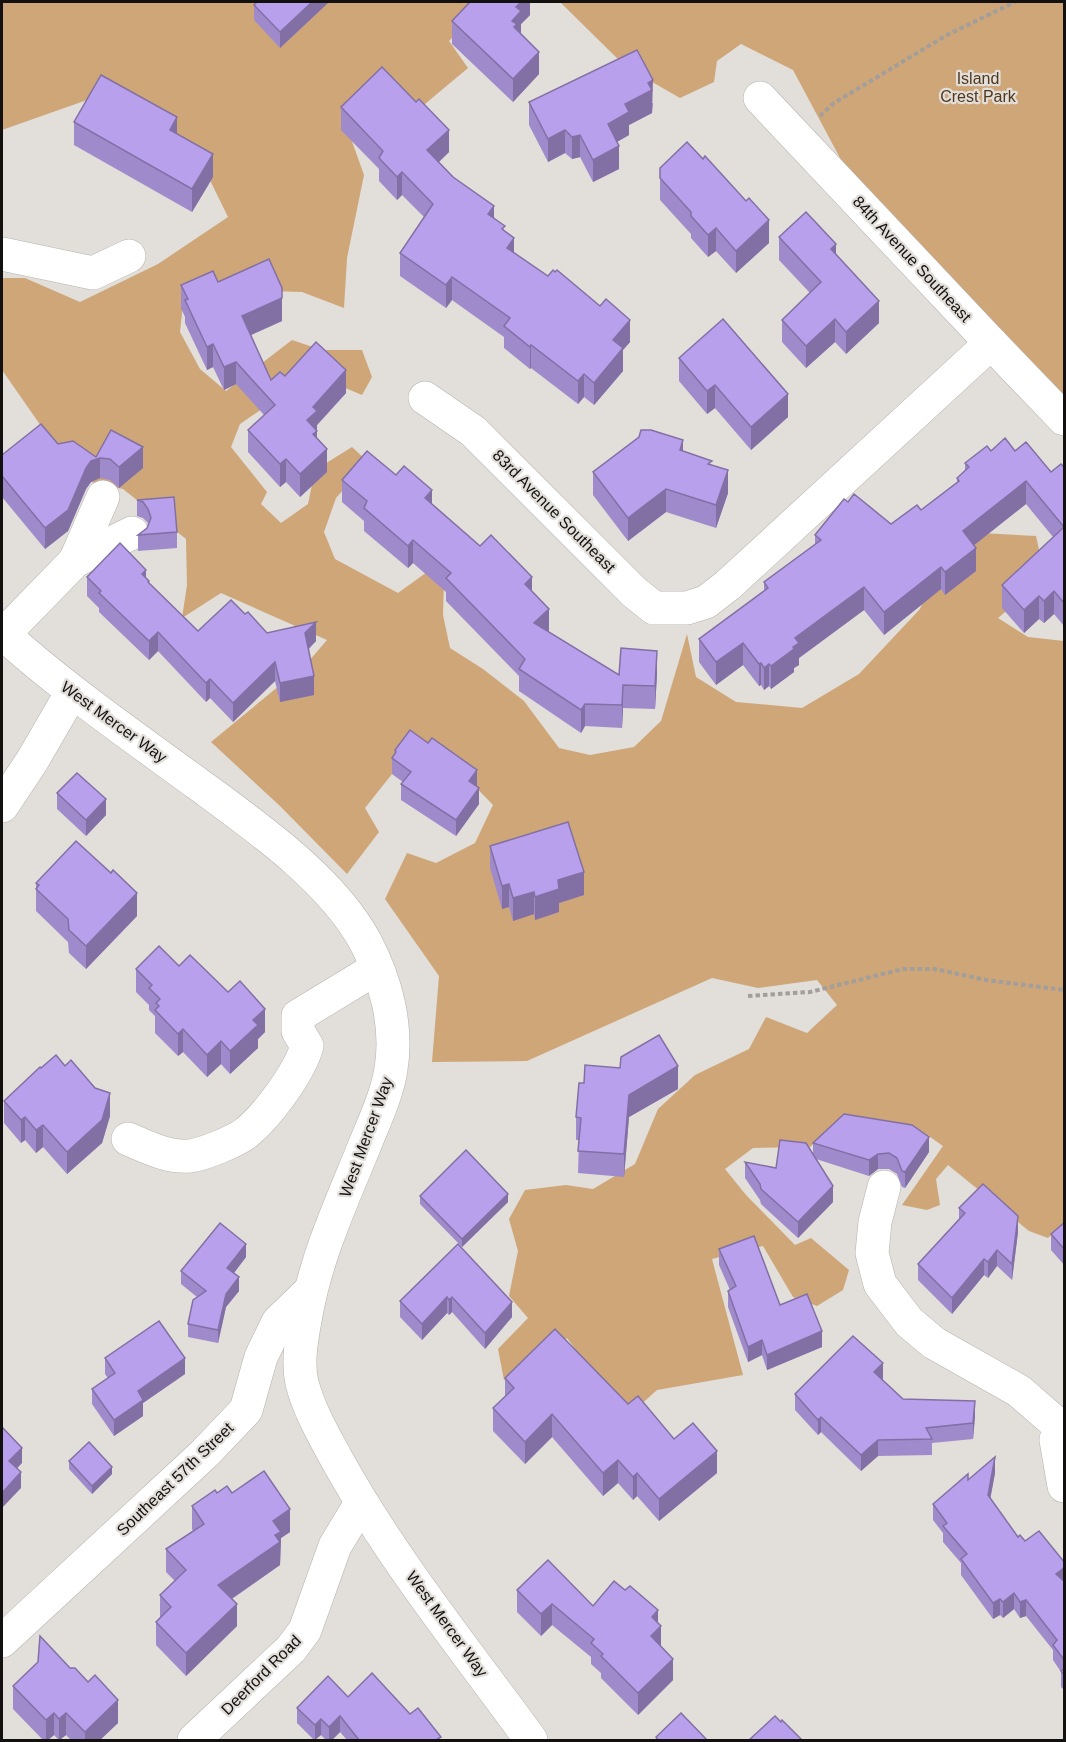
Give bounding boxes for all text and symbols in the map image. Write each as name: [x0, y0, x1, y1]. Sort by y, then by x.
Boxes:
park label: Island Crest Park: [940, 70, 1017, 105]
street label: 84th Avenue Southeast: [849, 193, 975, 326]
street label: 83rd Avenue Southeast: [489, 446, 619, 576]
street label: West Mercer Way: [58, 678, 170, 766]
street label: West Mercer Way: [336, 1075, 396, 1199]
street label: Southeast 57th Street: [113, 1419, 237, 1539]
street label: West Mercer Way: [403, 1568, 491, 1680]
street label: Deerford Road: [218, 1632, 304, 1718]

